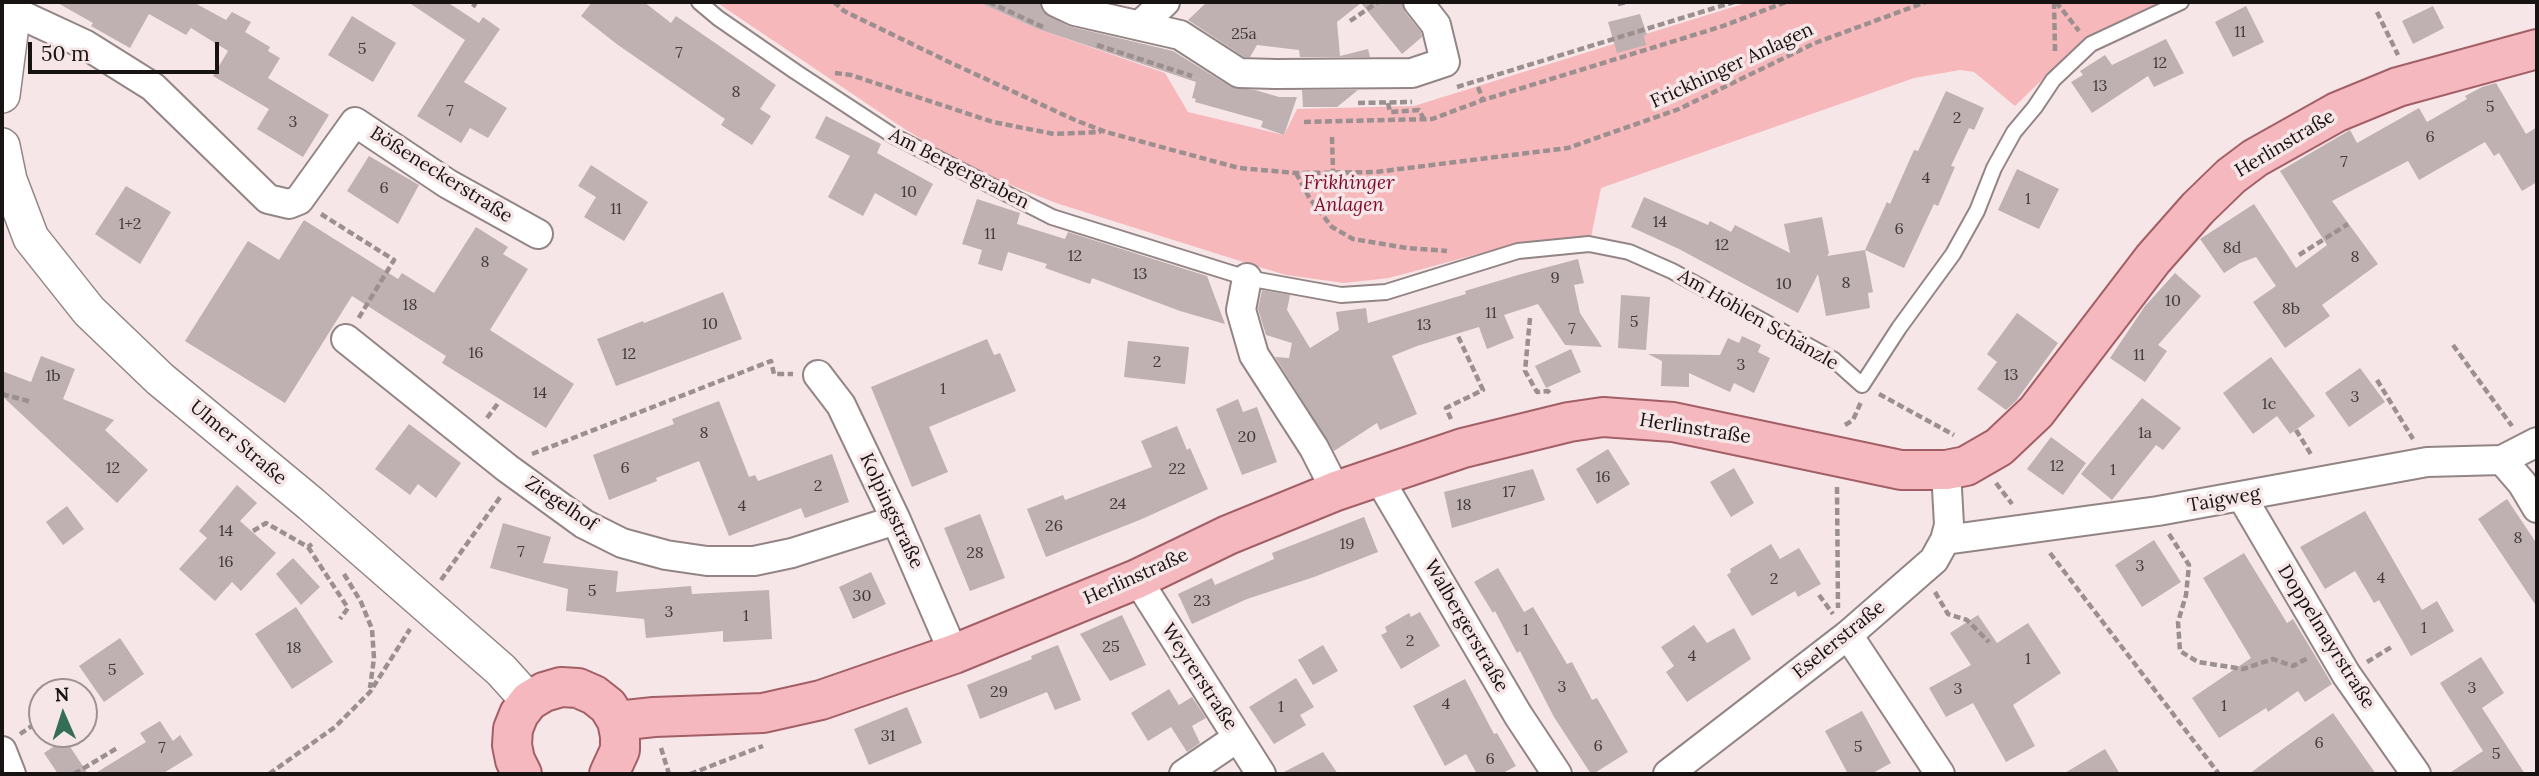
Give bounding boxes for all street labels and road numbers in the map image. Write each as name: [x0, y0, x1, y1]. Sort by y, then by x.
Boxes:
street label: Frickhinger Anlagen: [1647, 18, 1817, 114]
street label: Herlinstraße: [2231, 105, 2339, 183]
street label: Bößeneckerstraße: [366, 122, 516, 228]
street label: Am Bergergraben: [885, 124, 1033, 214]
street label: Am Hohlen Schänzle: [1674, 265, 1842, 375]
street label: Ulmer Straße: [185, 396, 291, 490]
street label: Herlinstraße: [1638, 409, 1752, 449]
street label: Kolpingstraße: [854, 450, 928, 572]
street label: Ziegelhof: [521, 472, 601, 536]
street label: Taigweg: [2186, 482, 2262, 518]
street label: Herlinstraße: [1080, 544, 1192, 610]
street label: Walbergerstraße: [1419, 556, 1513, 696]
street label: Doppelmayrstraße: [2272, 561, 2380, 713]
street label: Eselerstraße: [1788, 596, 1890, 684]
street label: Weyrerstraße: [1156, 620, 1242, 734]

